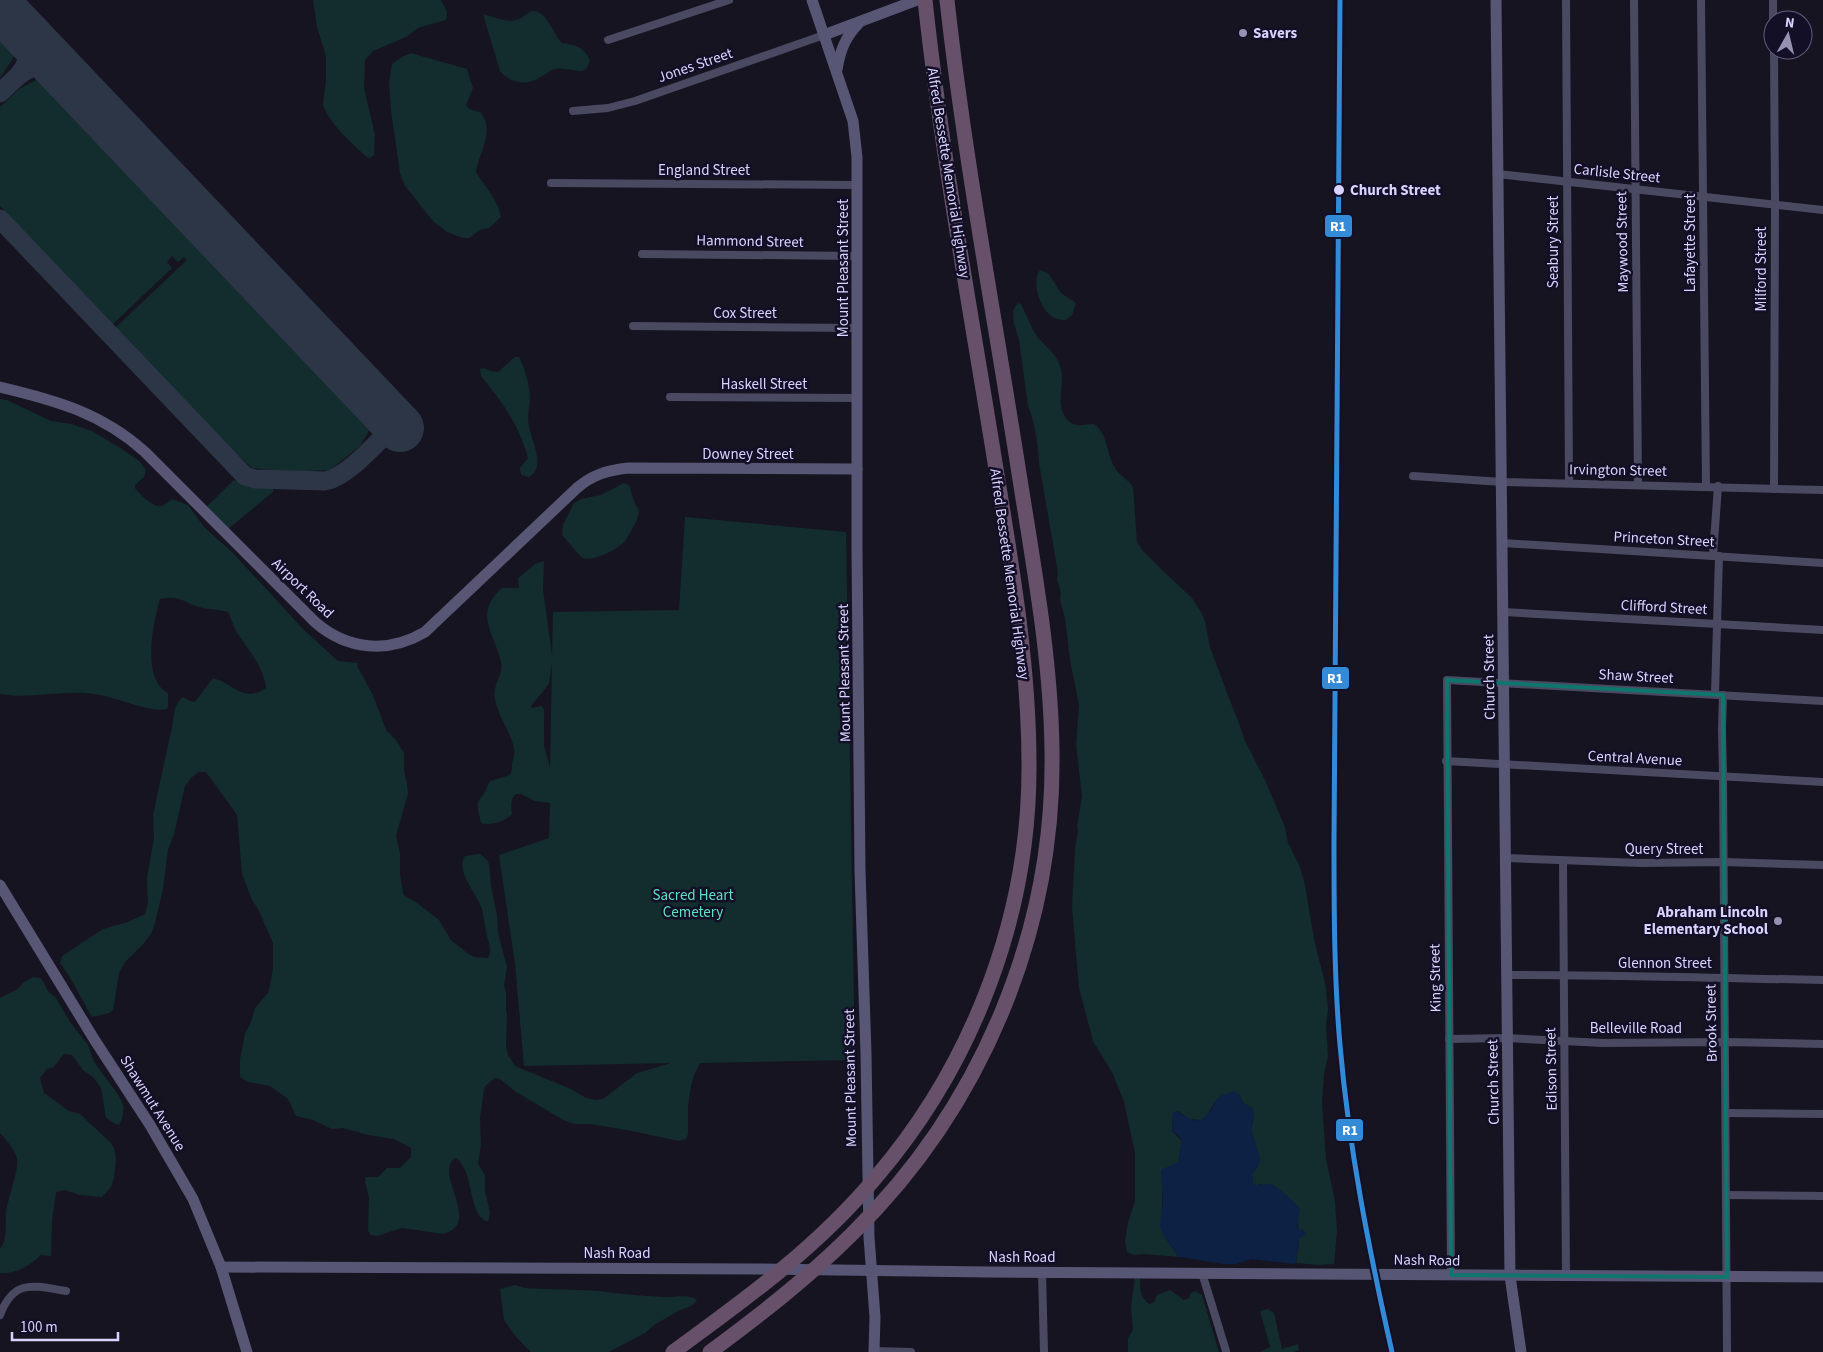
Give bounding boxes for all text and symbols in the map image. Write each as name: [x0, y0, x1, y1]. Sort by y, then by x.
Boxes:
north arrow: [1763, 10, 1813, 60]
text: N: [1784, 13, 1796, 34]
place label: Savers: [1253, 23, 1298, 44]
marker: Savers: [1237, 27, 1249, 39]
street label: Jones Street: [655, 43, 735, 88]
street label: Alfred Bessette Memorial Highway: [921, 66, 976, 280]
street label: Carlisle Street: [1573, 159, 1661, 188]
street label: England Street: [658, 160, 750, 181]
place label: Church Street: [1350, 180, 1441, 201]
marker: Church Street: [1332, 183, 1346, 197]
street label: Maywood Street: [1611, 191, 1634, 293]
street label: Lafayette Street: [1680, 194, 1701, 292]
street label: Seabury Street: [1543, 196, 1564, 288]
street label: Mount Pleasant Street: [833, 199, 854, 337]
line badge: R1: [1324, 214, 1353, 238]
text: R1: [1330, 217, 1346, 237]
street label: Milford Street: [1751, 227, 1772, 311]
street label: Hammond Street: [696, 230, 804, 253]
street label: Cox Street: [713, 303, 777, 324]
street label: Haskell Street: [721, 374, 807, 395]
street label: Downey Street: [702, 444, 794, 465]
street label: Irvington Street: [1569, 459, 1667, 482]
street label: Alfred Bessette Memorial Highway: [984, 467, 1035, 681]
street label: Princeton Street: [1613, 526, 1715, 553]
street label: Airport Road: [267, 553, 338, 623]
street label: Clifford Street: [1620, 595, 1708, 620]
street label: Mount Pleasant Street: [833, 604, 856, 742]
street label: Church Street: [1478, 634, 1501, 720]
street label: Shaw Street: [1598, 664, 1674, 689]
line badge: R1: [1321, 666, 1350, 690]
text: R1: [1327, 669, 1343, 689]
street label: Central Avenue: [1587, 746, 1683, 771]
street label: Query Street: [1625, 839, 1703, 860]
park label: Sacred Heart Cemetery: [652, 885, 734, 923]
place label: Abraham Lincoln Elementary School: [1643, 902, 1769, 940]
marker: Abraham Lincoln Elementary School: [1772, 915, 1784, 927]
street label: King Street: [1424, 943, 1447, 1013]
street label: Glennon Street: [1618, 953, 1712, 974]
street label: Brook Street: [1700, 984, 1723, 1062]
street label: Mount Pleasant Street: [839, 1009, 862, 1147]
street label: Belleville Road: [1590, 1018, 1682, 1039]
street label: Edison Street: [1540, 1027, 1563, 1111]
street label: Church Street: [1482, 1039, 1505, 1125]
street label: Shawmut Avenue: [115, 1051, 190, 1155]
line badge: R1: [1335, 1118, 1364, 1142]
text: R1: [1342, 1121, 1358, 1141]
street label: Nash Road: [584, 1243, 650, 1264]
street label: Nash Road: [989, 1247, 1055, 1268]
street label: Nash Road: [1393, 1249, 1461, 1272]
scale bar: [12, 1310, 119, 1342]
text: 100 m: [20, 1317, 58, 1338]

